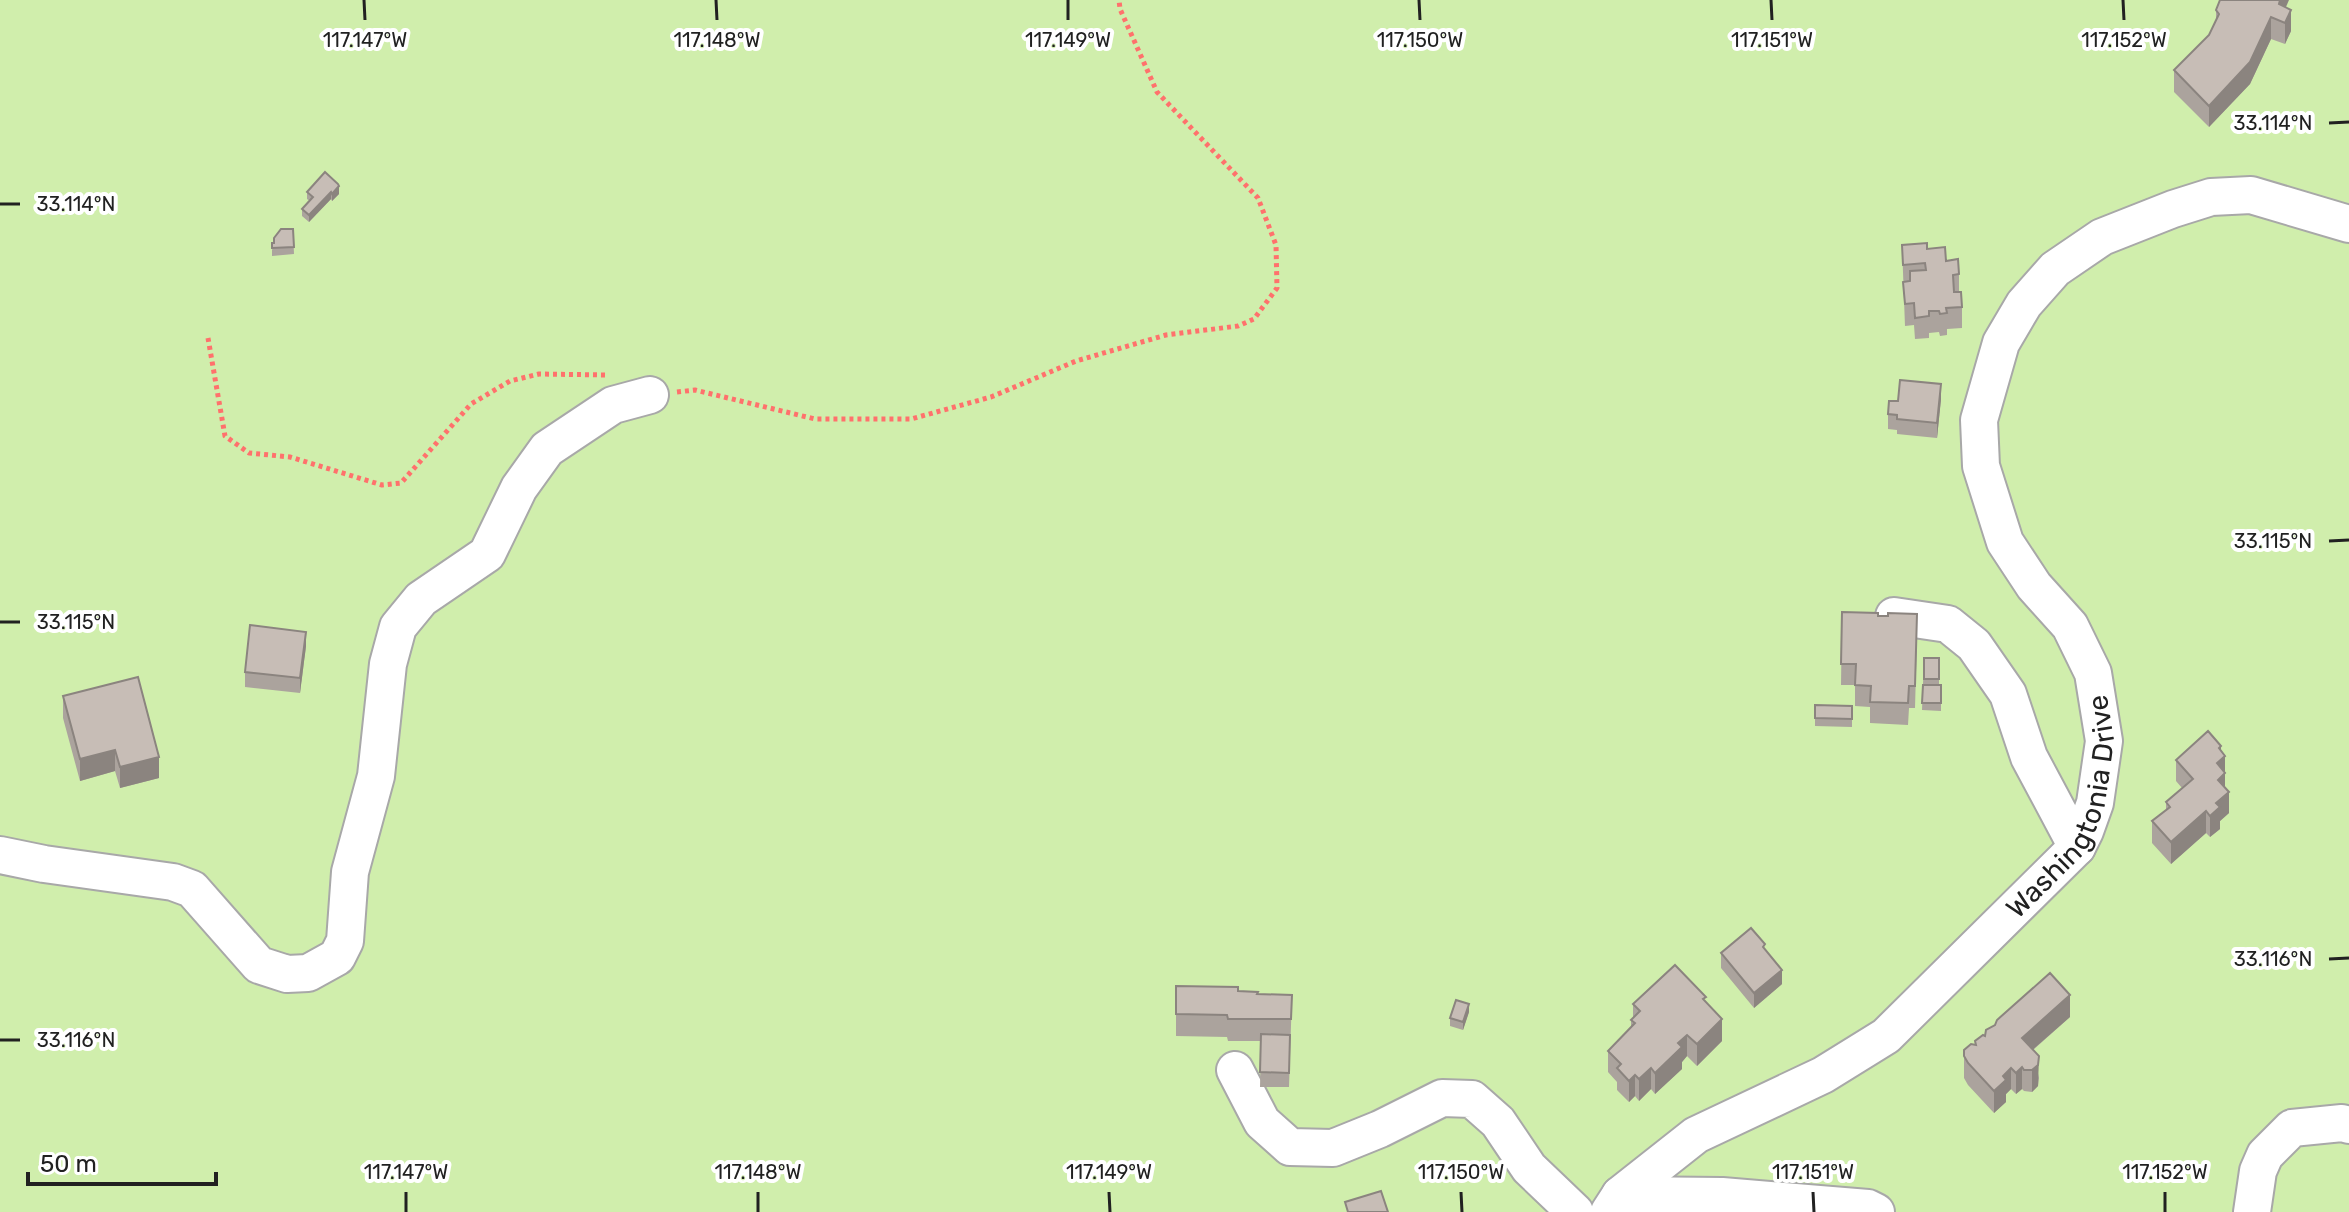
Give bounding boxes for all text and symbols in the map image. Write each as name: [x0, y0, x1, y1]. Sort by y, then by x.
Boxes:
text: 117.147°W: [323, 28, 407, 52]
text: 117.148°W: [673, 28, 761, 52]
text: 117.149°W: [1025, 28, 1111, 52]
text: 117.150°W: [1377, 28, 1463, 52]
text: 117.151°W: [1731, 28, 1813, 52]
text: 117.152°W: [2081, 28, 2167, 52]
text: 33.114°N: [2234, 111, 2312, 135]
text: 33.114°N: [37, 192, 115, 216]
text: 33.115°N: [2234, 529, 2312, 553]
text: 33.115°N: [37, 610, 115, 634]
street label: Washingtonia Drive: [1999, 693, 2121, 924]
text: 33.116°N: [2234, 947, 2312, 971]
text: 33.116°N: [37, 1028, 115, 1052]
scale bar: [28, 1136, 216, 1186]
text: 50 m: [40, 1150, 97, 1178]
text: 117.147°W: [364, 1160, 448, 1184]
text: 117.148°W: [714, 1160, 802, 1184]
text: 117.149°W: [1066, 1160, 1152, 1184]
text: 117.150°W: [1418, 1160, 1504, 1184]
text: 117.151°W: [1772, 1160, 1854, 1184]
text: 117.152°W: [2122, 1160, 2208, 1184]

